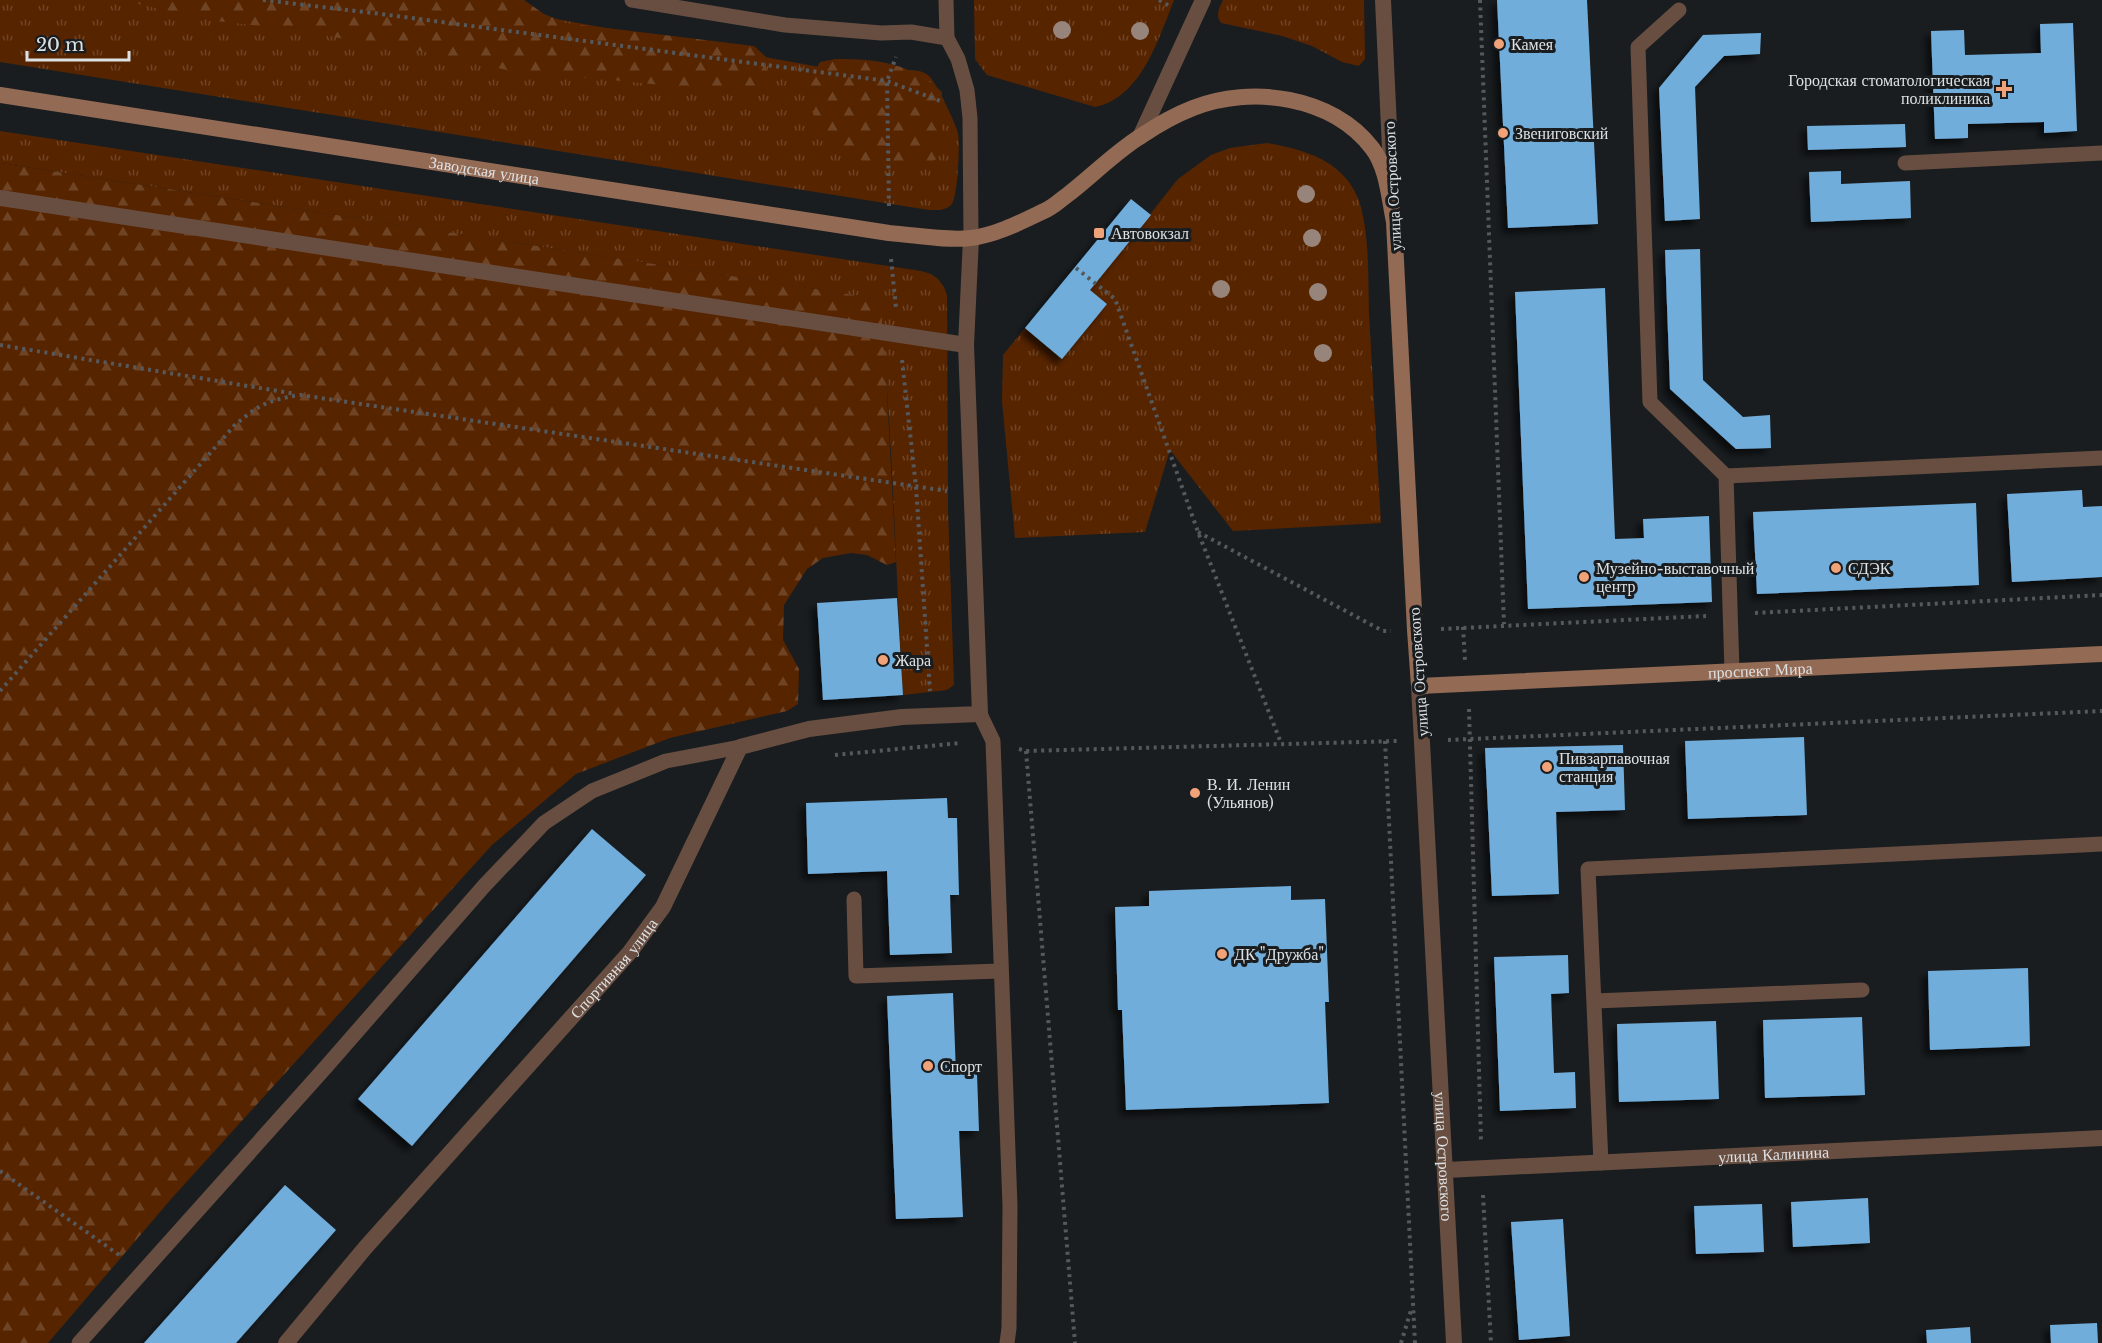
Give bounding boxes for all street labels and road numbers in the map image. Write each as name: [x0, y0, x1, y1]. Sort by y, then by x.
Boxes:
street label: улица Островского: [1379, 121, 1405, 251]
street label: Заводская улица: [428, 152, 541, 189]
street label: улица Островского: [1404, 607, 1432, 737]
street label: проспект Мира: [1707, 658, 1813, 682]
street label: Спортивная улица: [566, 914, 662, 1022]
street label: улица Островского: [1431, 1091, 1457, 1222]
street label: улица Калинина: [1718, 1141, 1830, 1167]

